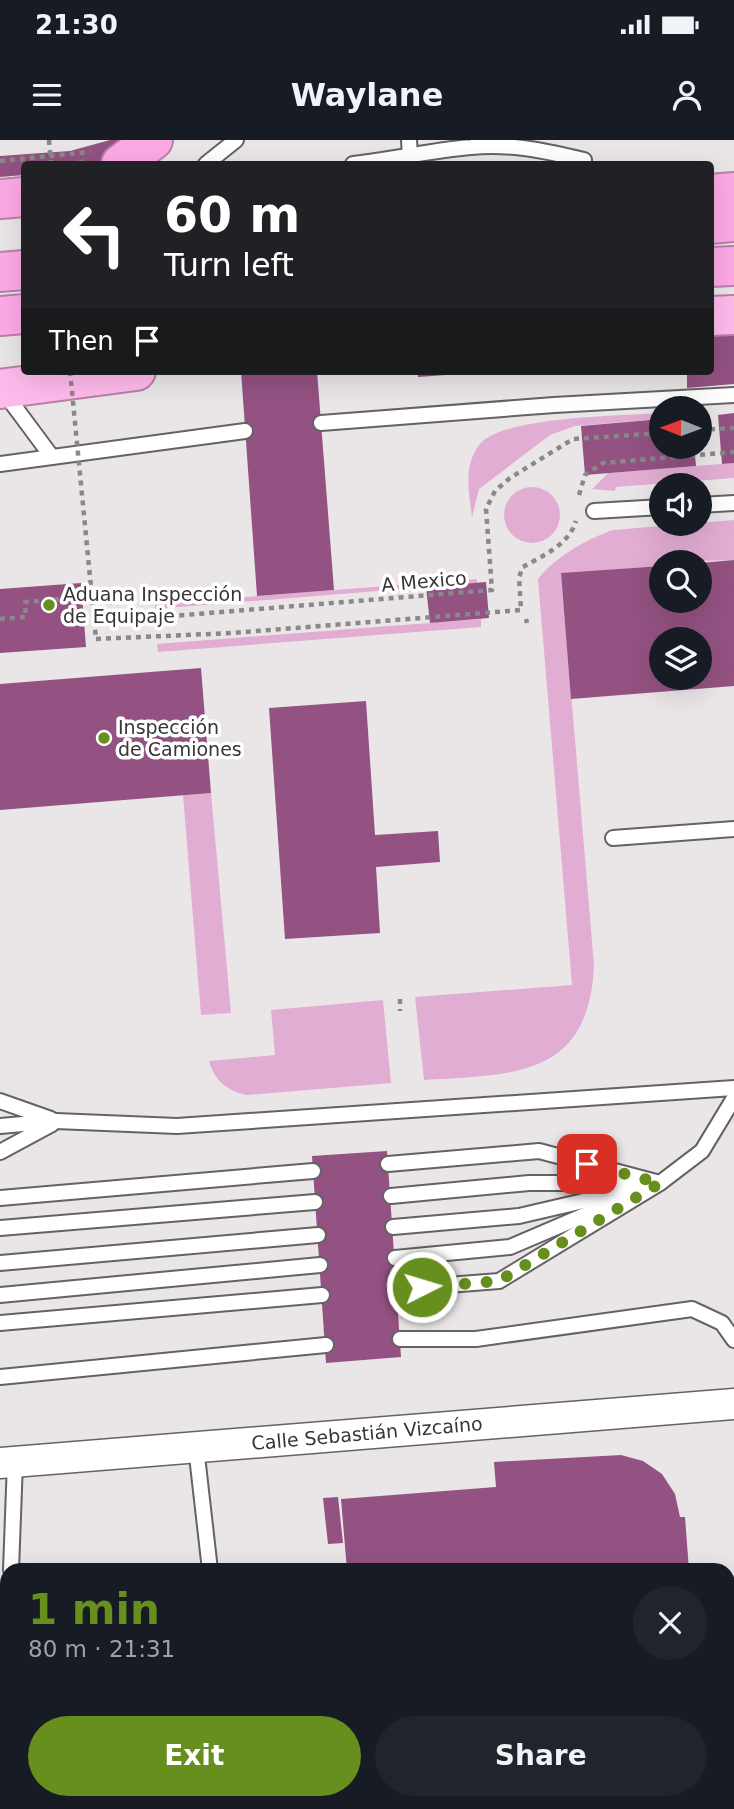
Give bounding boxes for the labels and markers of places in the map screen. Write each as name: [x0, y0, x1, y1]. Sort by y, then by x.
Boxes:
place label: Aduana Inspección de Equipaje: [63, 583, 242, 627]
marker: Aduana Inspección de Equipaje: [41, 597, 57, 613]
place label: Inspección de Camiones: [118, 716, 242, 760]
marker: Inspección de Camiones: [96, 730, 112, 746]
pin: [557, 1134, 617, 1194]

